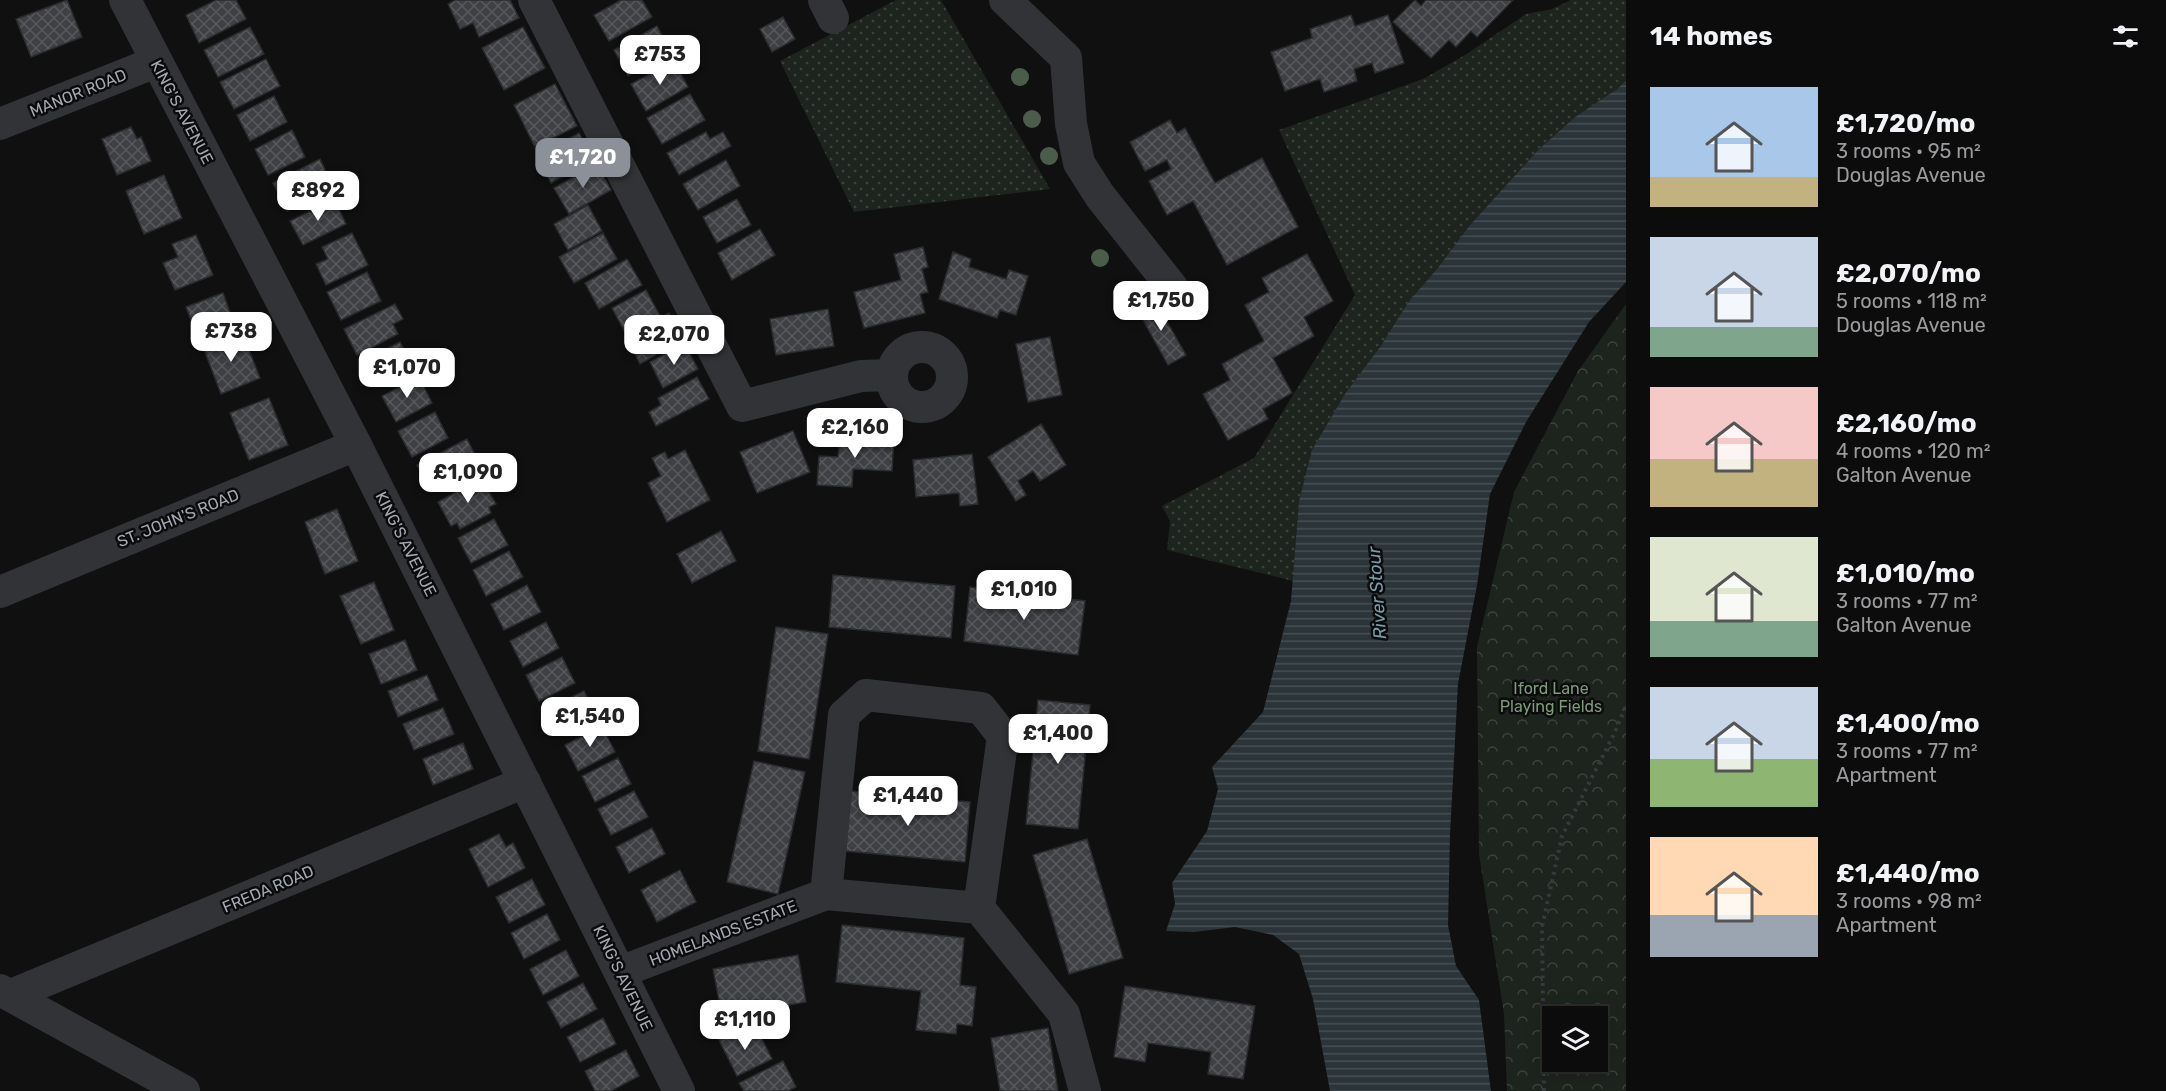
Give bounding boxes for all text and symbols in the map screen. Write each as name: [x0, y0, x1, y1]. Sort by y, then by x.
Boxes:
icon: filters: [2109, 20, 2142, 53]
text: 14 homes: [1650, 21, 1773, 52]
pin: £753: [624, 35, 696, 86]
text: £753: [634, 42, 686, 66]
street label: KING'S AVENUE: [147, 57, 217, 167]
street label: MANOR ROAD: [27, 65, 129, 121]
text: £1,720/mo: [1836, 108, 1975, 139]
icon: home: [1698, 111, 1770, 183]
pin: £1,720: [534, 138, 632, 189]
text: 3 rooms · 95 m²: [1836, 139, 1981, 163]
text: £1,720: [549, 145, 617, 169]
text: Douglas Avenue: [1836, 163, 1986, 187]
pin: £892: [282, 171, 354, 222]
text: £892: [291, 178, 345, 202]
text: £2,070/mo: [1836, 258, 1981, 289]
icon: home: [1698, 261, 1770, 333]
pin: £1,750: [1112, 281, 1210, 332]
text: £1,750: [1127, 288, 1195, 312]
text: 5 rooms · 118 m²: [1836, 289, 1987, 313]
pin: £738: [195, 312, 267, 363]
text: Douglas Avenue: [1836, 313, 1986, 337]
pin: £2,070: [625, 315, 723, 366]
text: £738: [205, 319, 257, 343]
text: £2,070: [638, 322, 710, 346]
pin: £1,070: [358, 348, 456, 399]
text: £1,070: [373, 355, 441, 379]
pin: £2,160: [806, 408, 904, 459]
text: £2,160/mo: [1836, 408, 1977, 439]
icon: home: [1698, 411, 1770, 483]
text: £2,160: [821, 415, 889, 439]
text: 4 rooms · 120 m²: [1836, 439, 1991, 463]
pin: £1,090: [419, 453, 517, 504]
text: £1,090: [433, 460, 503, 484]
text: Galton Avenue: [1836, 463, 1971, 487]
street label: ST. JOHN'S ROAD: [114, 485, 242, 551]
street label: KING'S AVENUE: [371, 488, 441, 600]
water label: River Stour: [1363, 545, 1391, 640]
text: £1,010/mo: [1836, 558, 1975, 589]
icon: home: [1698, 561, 1770, 633]
pin: £1,010: [975, 570, 1073, 621]
text: £1,010: [991, 577, 1057, 601]
text: 3 rooms · 77 m²: [1836, 589, 1978, 613]
text: Galton Avenue: [1836, 613, 1971, 637]
park label: Iford Lane Playing Fields: [1500, 679, 1602, 716]
pin: £1,540: [541, 697, 639, 748]
text: £1,540: [555, 704, 625, 728]
text: £1,400/mo: [1836, 708, 1980, 739]
icon: home: [1698, 711, 1770, 783]
pin: £1,400: [1009, 714, 1107, 765]
text: £1,400: [1023, 721, 1093, 745]
text: 3 rooms · 77 m²: [1836, 739, 1978, 763]
text: Apartment: [1836, 763, 1937, 787]
pin: £1,440: [859, 776, 957, 827]
text: £1,440: [873, 783, 943, 807]
text: £1,440/mo: [1836, 858, 1980, 889]
street label: FREDA ROAD: [219, 861, 317, 917]
icon: home: [1698, 861, 1770, 933]
text: 3 rooms · 98 m²: [1836, 889, 1982, 913]
street label: HOMELANDS ESTATE: [647, 896, 799, 970]
text: Apartment: [1836, 913, 1937, 937]
street label: KING'S AVENUE: [589, 922, 657, 1034]
pin: £1,110: [696, 1000, 794, 1051]
map controls: [1542, 1006, 1608, 1072]
button: layers: [1542, 1006, 1608, 1072]
text: £1,110: [714, 1007, 776, 1031]

